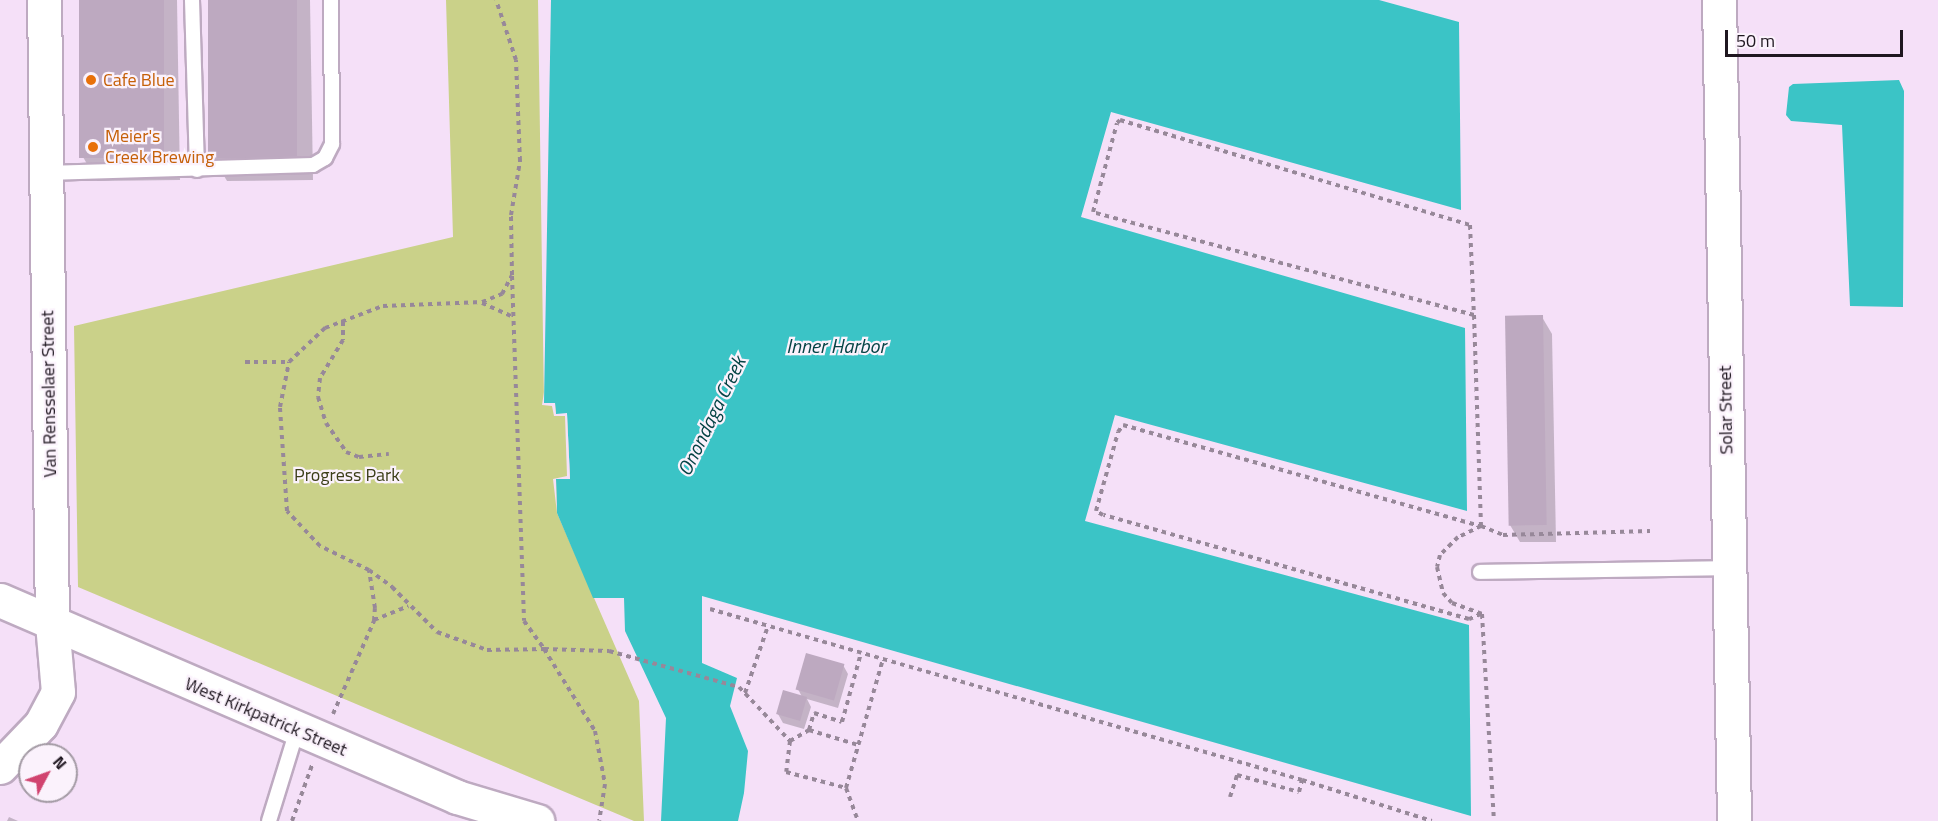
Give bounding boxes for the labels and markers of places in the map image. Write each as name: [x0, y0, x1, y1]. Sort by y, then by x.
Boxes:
place label: Cafe Blue: [103, 69, 175, 91]
marker: Cafe Blue: [84, 73, 98, 87]
place label: Meier's Creek Brewing: [105, 126, 214, 168]
marker: Meier's Creek Brewing: [86, 140, 100, 154]

